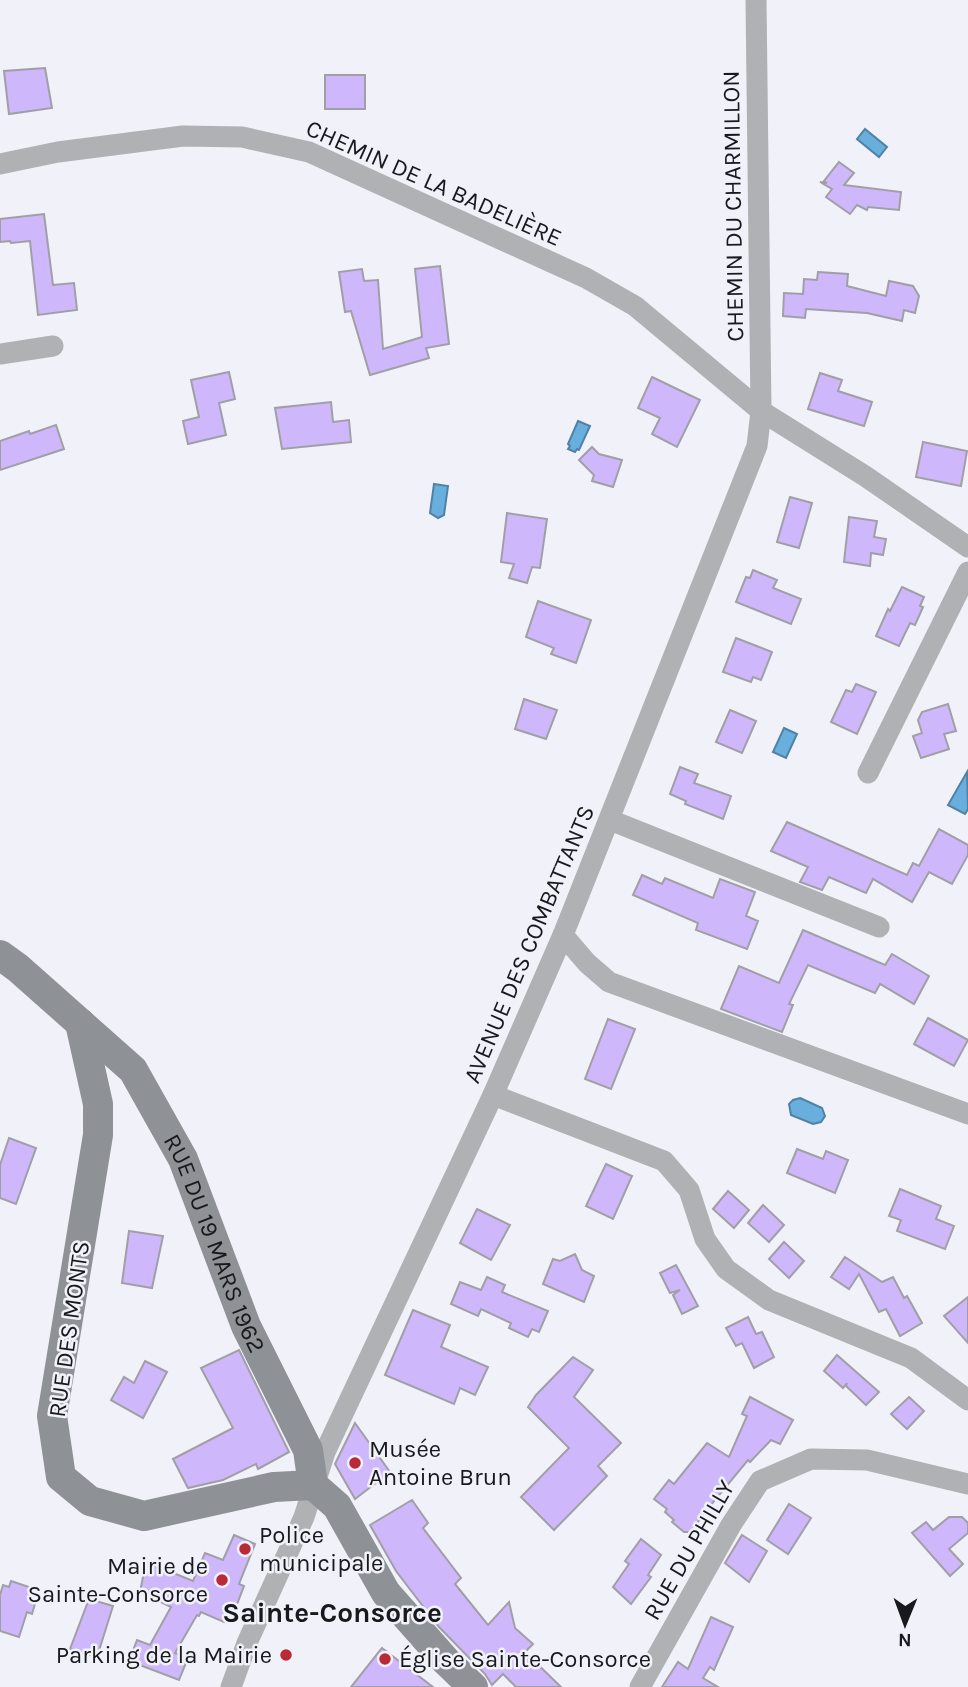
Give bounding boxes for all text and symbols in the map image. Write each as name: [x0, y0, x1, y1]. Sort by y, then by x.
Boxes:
street label: CHEMIN DU CHARMILLON: [717, 70, 749, 342]
street label: CHEMIN DE LA BADELIÈRE: [302, 113, 567, 252]
street label: AVENUE DES COMBATTANTS: [458, 801, 600, 1087]
street label: RUE DU 19 MARS 1962: [158, 1129, 271, 1357]
street label: RUE DES MONTS: [43, 1239, 95, 1419]
place label: Musée Antoine Brun: [369, 1435, 512, 1491]
marker: Musée Antoine Brun: [347, 1455, 363, 1471]
street label: RUE DU PHILLY: [638, 1475, 740, 1625]
place label: Police municipale: [259, 1521, 383, 1577]
marker: Police municipale: [237, 1541, 253, 1557]
place label: Mairie de Sainte-Consorce: [28, 1552, 208, 1608]
marker: Mairie de Sainte-Consorce: [214, 1572, 230, 1588]
north arrow: [870, 1589, 940, 1659]
district label: Sainte-Consorce: [222, 1596, 442, 1629]
text: N: [898, 1629, 912, 1651]
place label: Parking de la Mairie: [56, 1641, 272, 1669]
place label: Église Sainte-Consorce: [399, 1644, 651, 1673]
marker: Parking de la Mairie: [278, 1647, 294, 1663]
marker: Église Sainte-Consorce: [377, 1651, 393, 1667]

